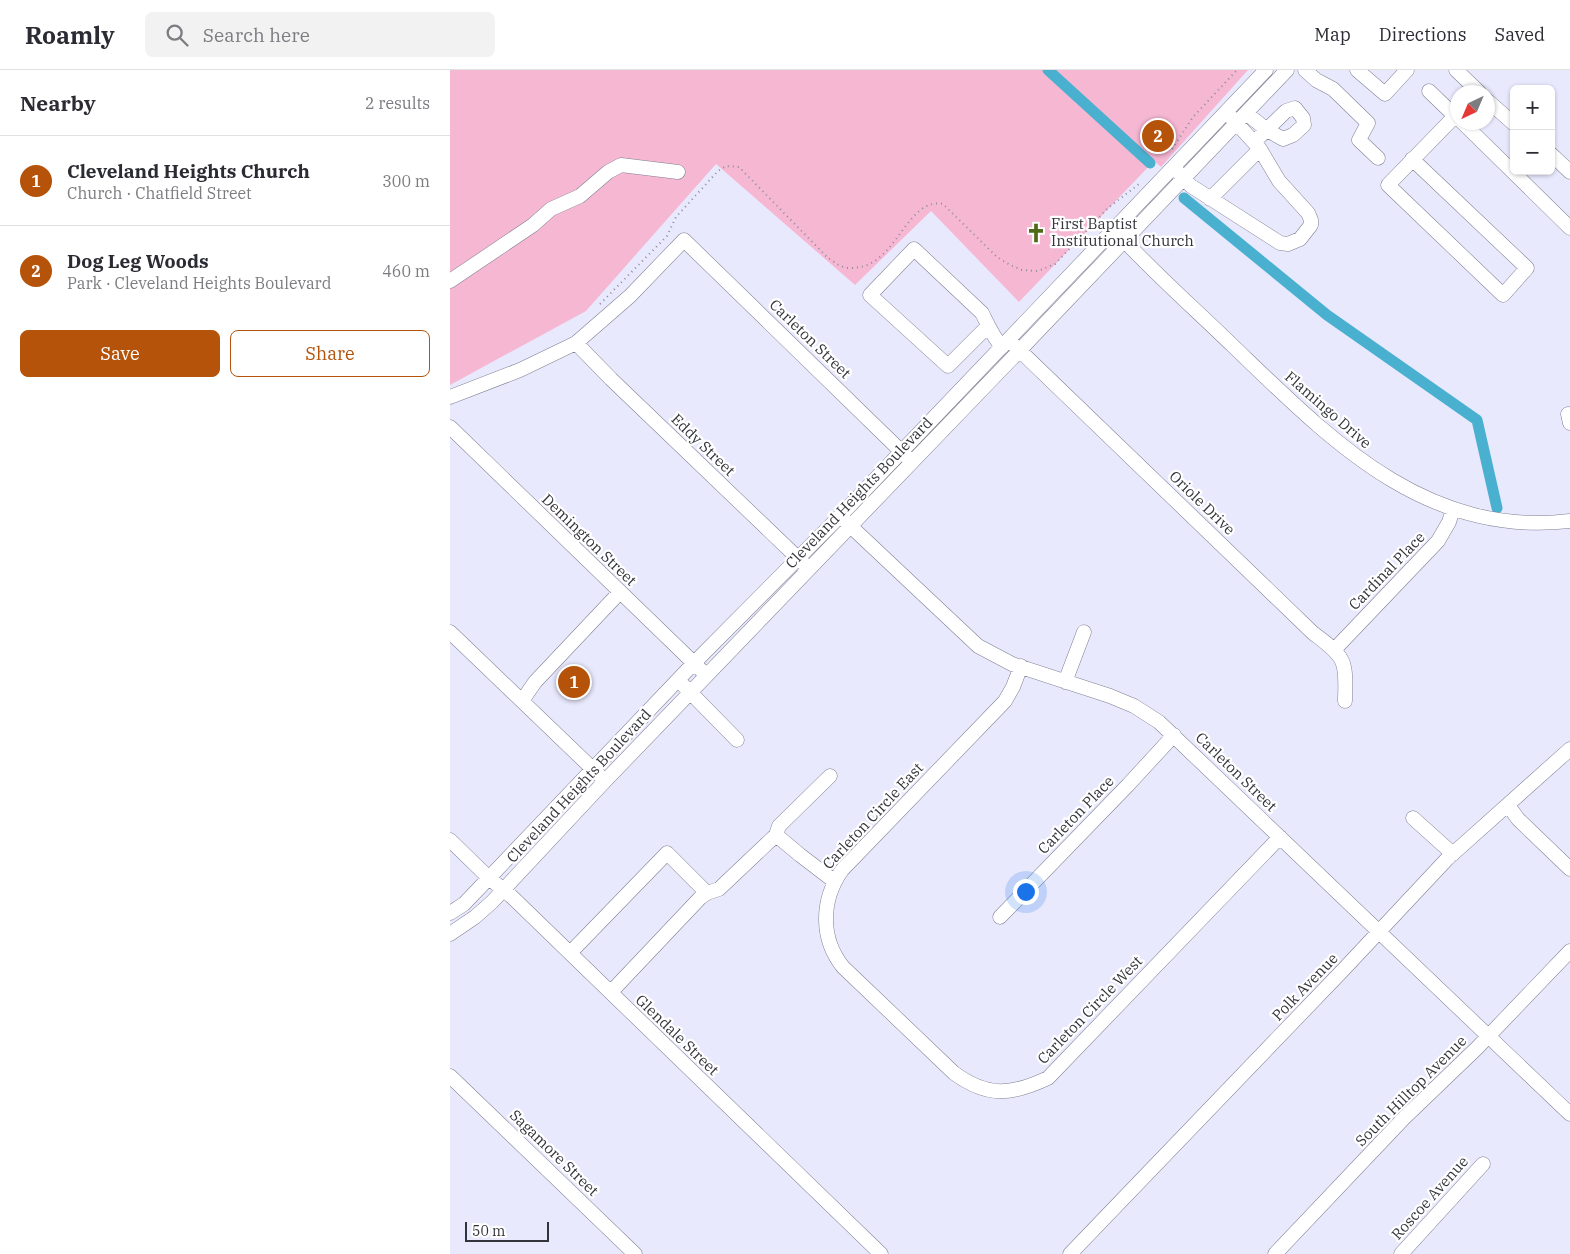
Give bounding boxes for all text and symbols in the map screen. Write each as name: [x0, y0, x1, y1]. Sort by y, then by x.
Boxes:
search box: [145, 12, 495, 57]
text: Roamly: [25, 19, 115, 51]
icon: search: [163, 21, 191, 49]
text: Search here: [203, 23, 310, 47]
text: Map: [1314, 23, 1351, 46]
text: Directions: [1379, 23, 1467, 46]
text: Saved: [1495, 23, 1545, 46]
north arrow: [1450, 85, 1495, 130]
map controls: [1510, 85, 1555, 175]
button: +: [1510, 85, 1555, 130]
text: Nearby: [20, 89, 96, 117]
text: 2 results: [365, 93, 430, 113]
pin: 2: [1142, 117, 1174, 155]
button: −: [1510, 130, 1555, 175]
text: Cleveland Heights Church: [67, 159, 310, 183]
text: 1: [31, 171, 41, 191]
text: 300 m: [382, 171, 430, 191]
text: Church · Chatfield Street: [67, 183, 252, 203]
place label: First Baptist Institutional Church: [1051, 214, 1194, 250]
church icon: First Baptist Institutional Church: [1025, 222, 1047, 244]
text: Dog Leg Woods: [67, 249, 209, 273]
text: 2: [31, 261, 41, 281]
text: 460 m: [382, 261, 430, 281]
text: Park · Cleveland Heights Boulevard: [67, 273, 331, 293]
street label: Carleton Street: [766, 295, 855, 382]
button: Save: [20, 330, 220, 377]
button: Share: [230, 330, 430, 377]
street label: Flamingo Drive: [1281, 367, 1376, 452]
street label: Eddy Street: [667, 410, 739, 480]
street label: Cleveland Heights Boulevard: [781, 413, 936, 572]
street label: Oriole Drive: [1165, 466, 1239, 539]
street label: Demington Street: [538, 490, 641, 590]
street label: Cardinal Place: [1344, 527, 1429, 614]
pin: 1: [558, 663, 590, 701]
street label: Cleveland Heights Boulevard: [502, 705, 655, 866]
street label: Carleton Street: [1192, 728, 1281, 815]
street label: Carleton Circle East: [818, 758, 927, 873]
street label: Carleton Place: [1034, 772, 1118, 858]
your location: [1013, 879, 1039, 905]
street label: Polk Avenue: [1268, 949, 1342, 1025]
street label: Carleton Circle West: [1033, 952, 1146, 1068]
street label: Glendale Street: [632, 990, 723, 1079]
street label: South Hilltop Avenue: [1351, 1031, 1470, 1150]
street label: Sagamore Street: [506, 1105, 603, 1200]
street label: Roscoe Avenue: [1387, 1152, 1472, 1243]
scale bar: [465, 1219, 549, 1242]
text: 50 m: [472, 1222, 505, 1240]

